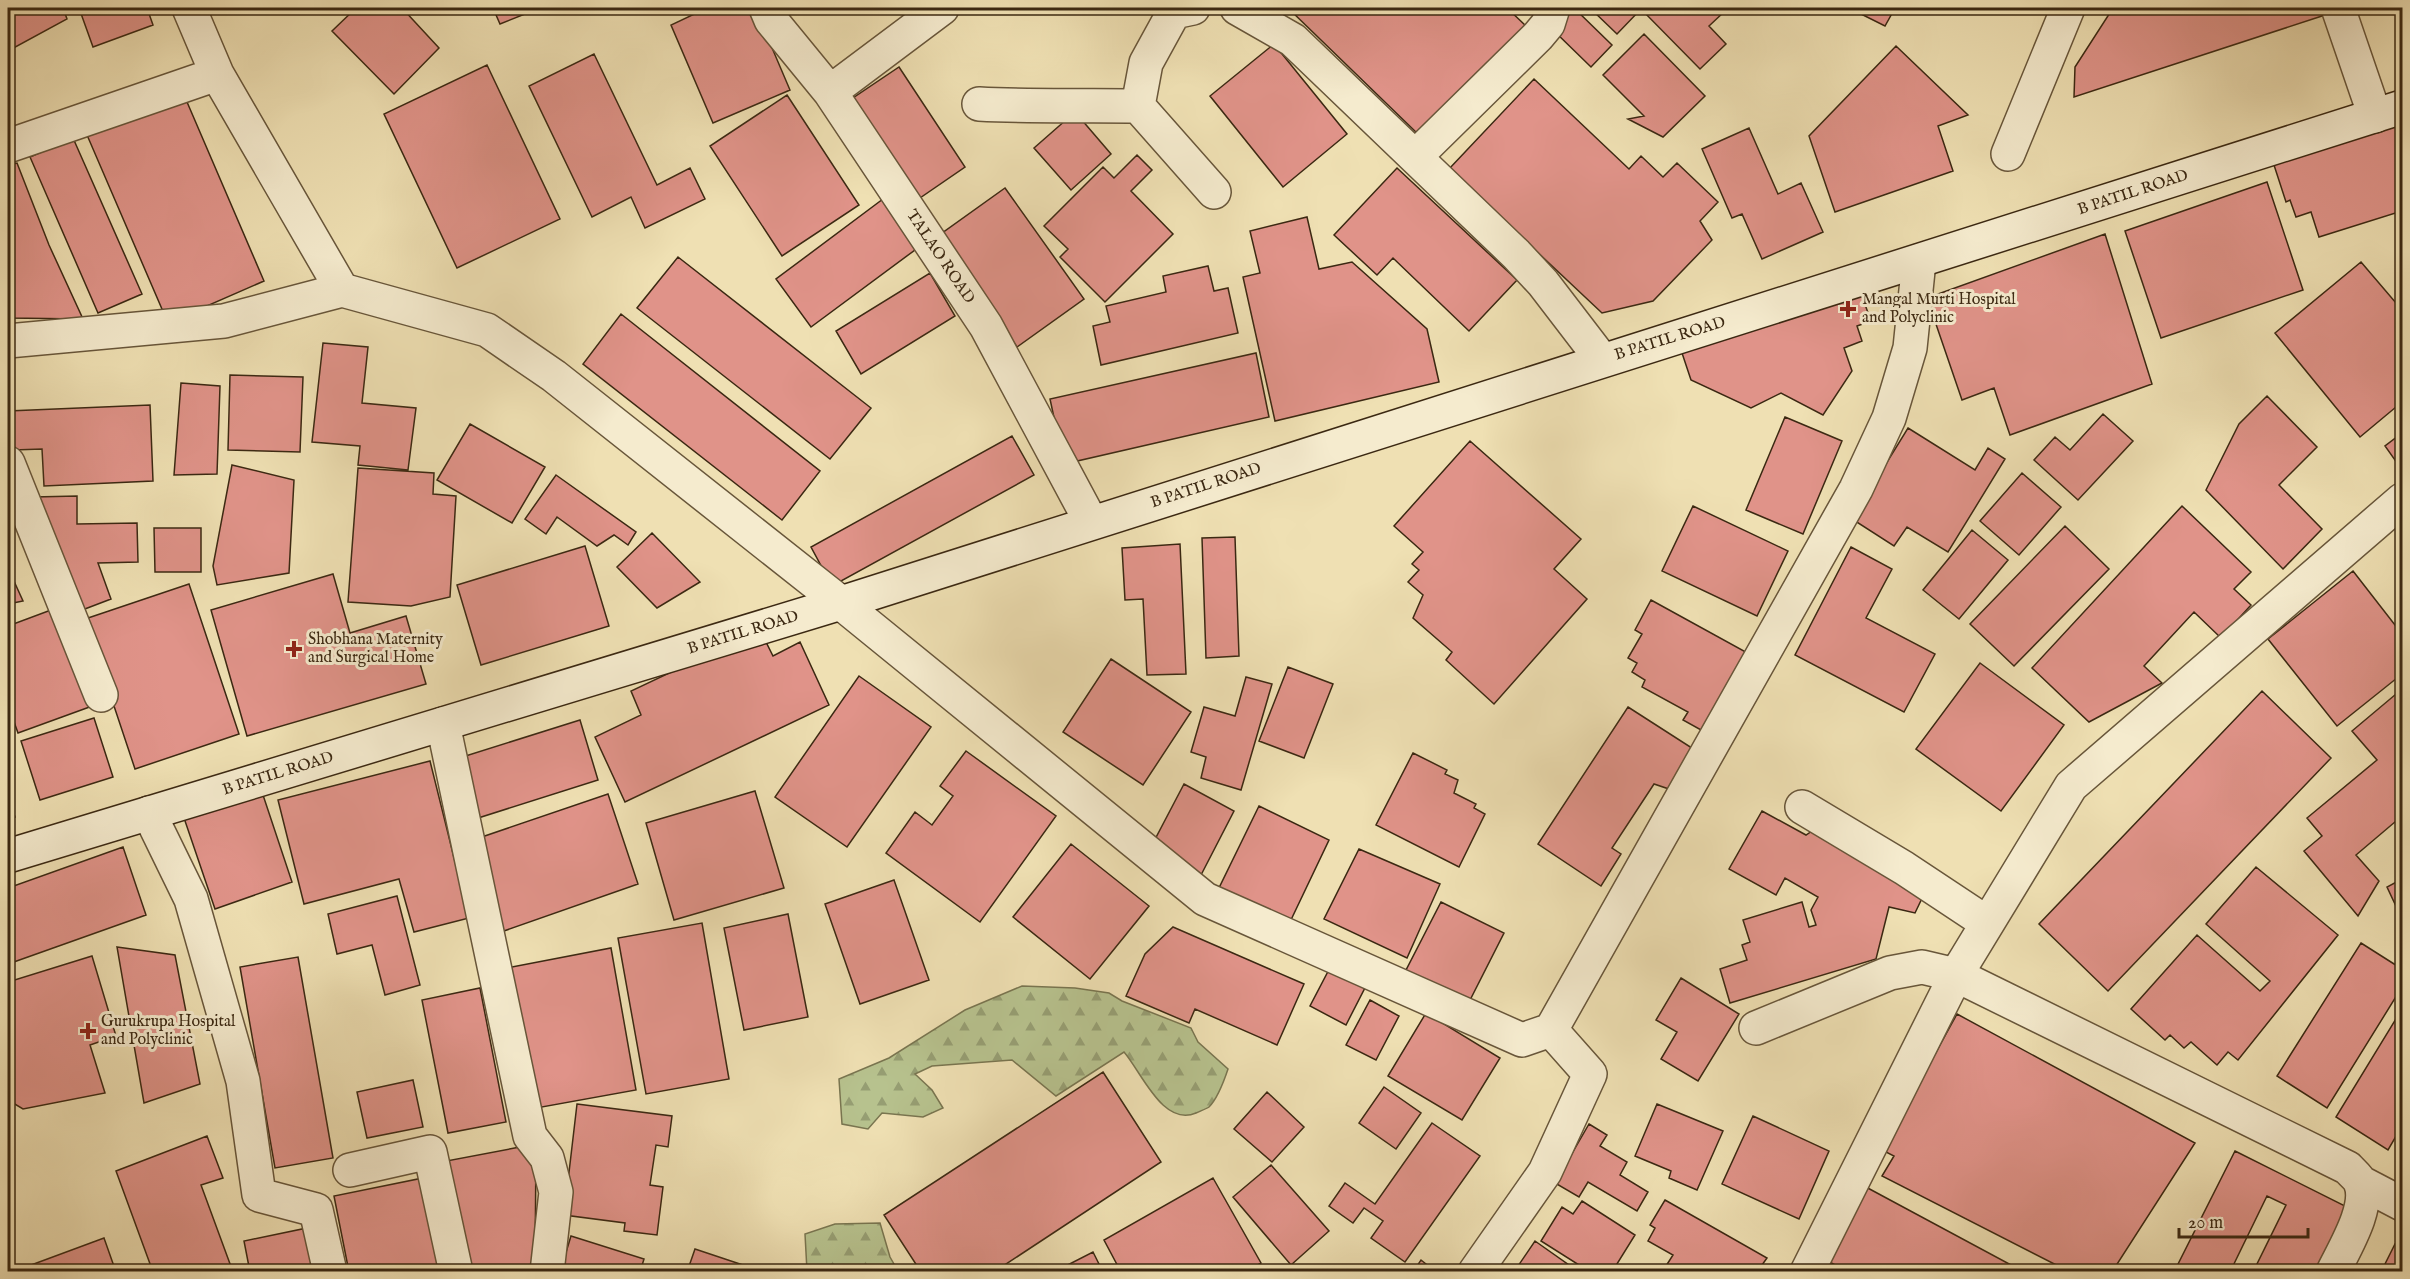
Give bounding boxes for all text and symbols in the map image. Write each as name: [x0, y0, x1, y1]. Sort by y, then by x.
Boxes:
street label: B PATIL ROAD: [2075, 166, 2191, 220]
street label: TALAO ROAD: [901, 206, 979, 308]
place label: Mangal Murti Hospital and Polyclinic: [1862, 290, 2016, 328]
marker: Mangal Murti Hospital and Polyclinic: [1839, 300, 1857, 318]
street label: B PATIL ROAD: [1612, 313, 1728, 365]
street label: B PATIL ROAD: [1148, 459, 1264, 513]
street label: B PATIL ROAD: [685, 607, 801, 659]
place label: Shobhana Maternity and Surgical Home: [308, 630, 443, 668]
marker: Shobhana Maternity and Surgical Home: [285, 640, 303, 658]
street label: B PATIL ROAD: [220, 748, 336, 800]
place label: Gurukrupa Hospital and Polyclinic: [101, 1012, 236, 1050]
marker: Gurukrupa Hospital and Polyclinic: [79, 1022, 97, 1040]
scale bar: [2179, 1201, 2308, 1239]
text: 20 m: [2188, 1212, 2223, 1235]

